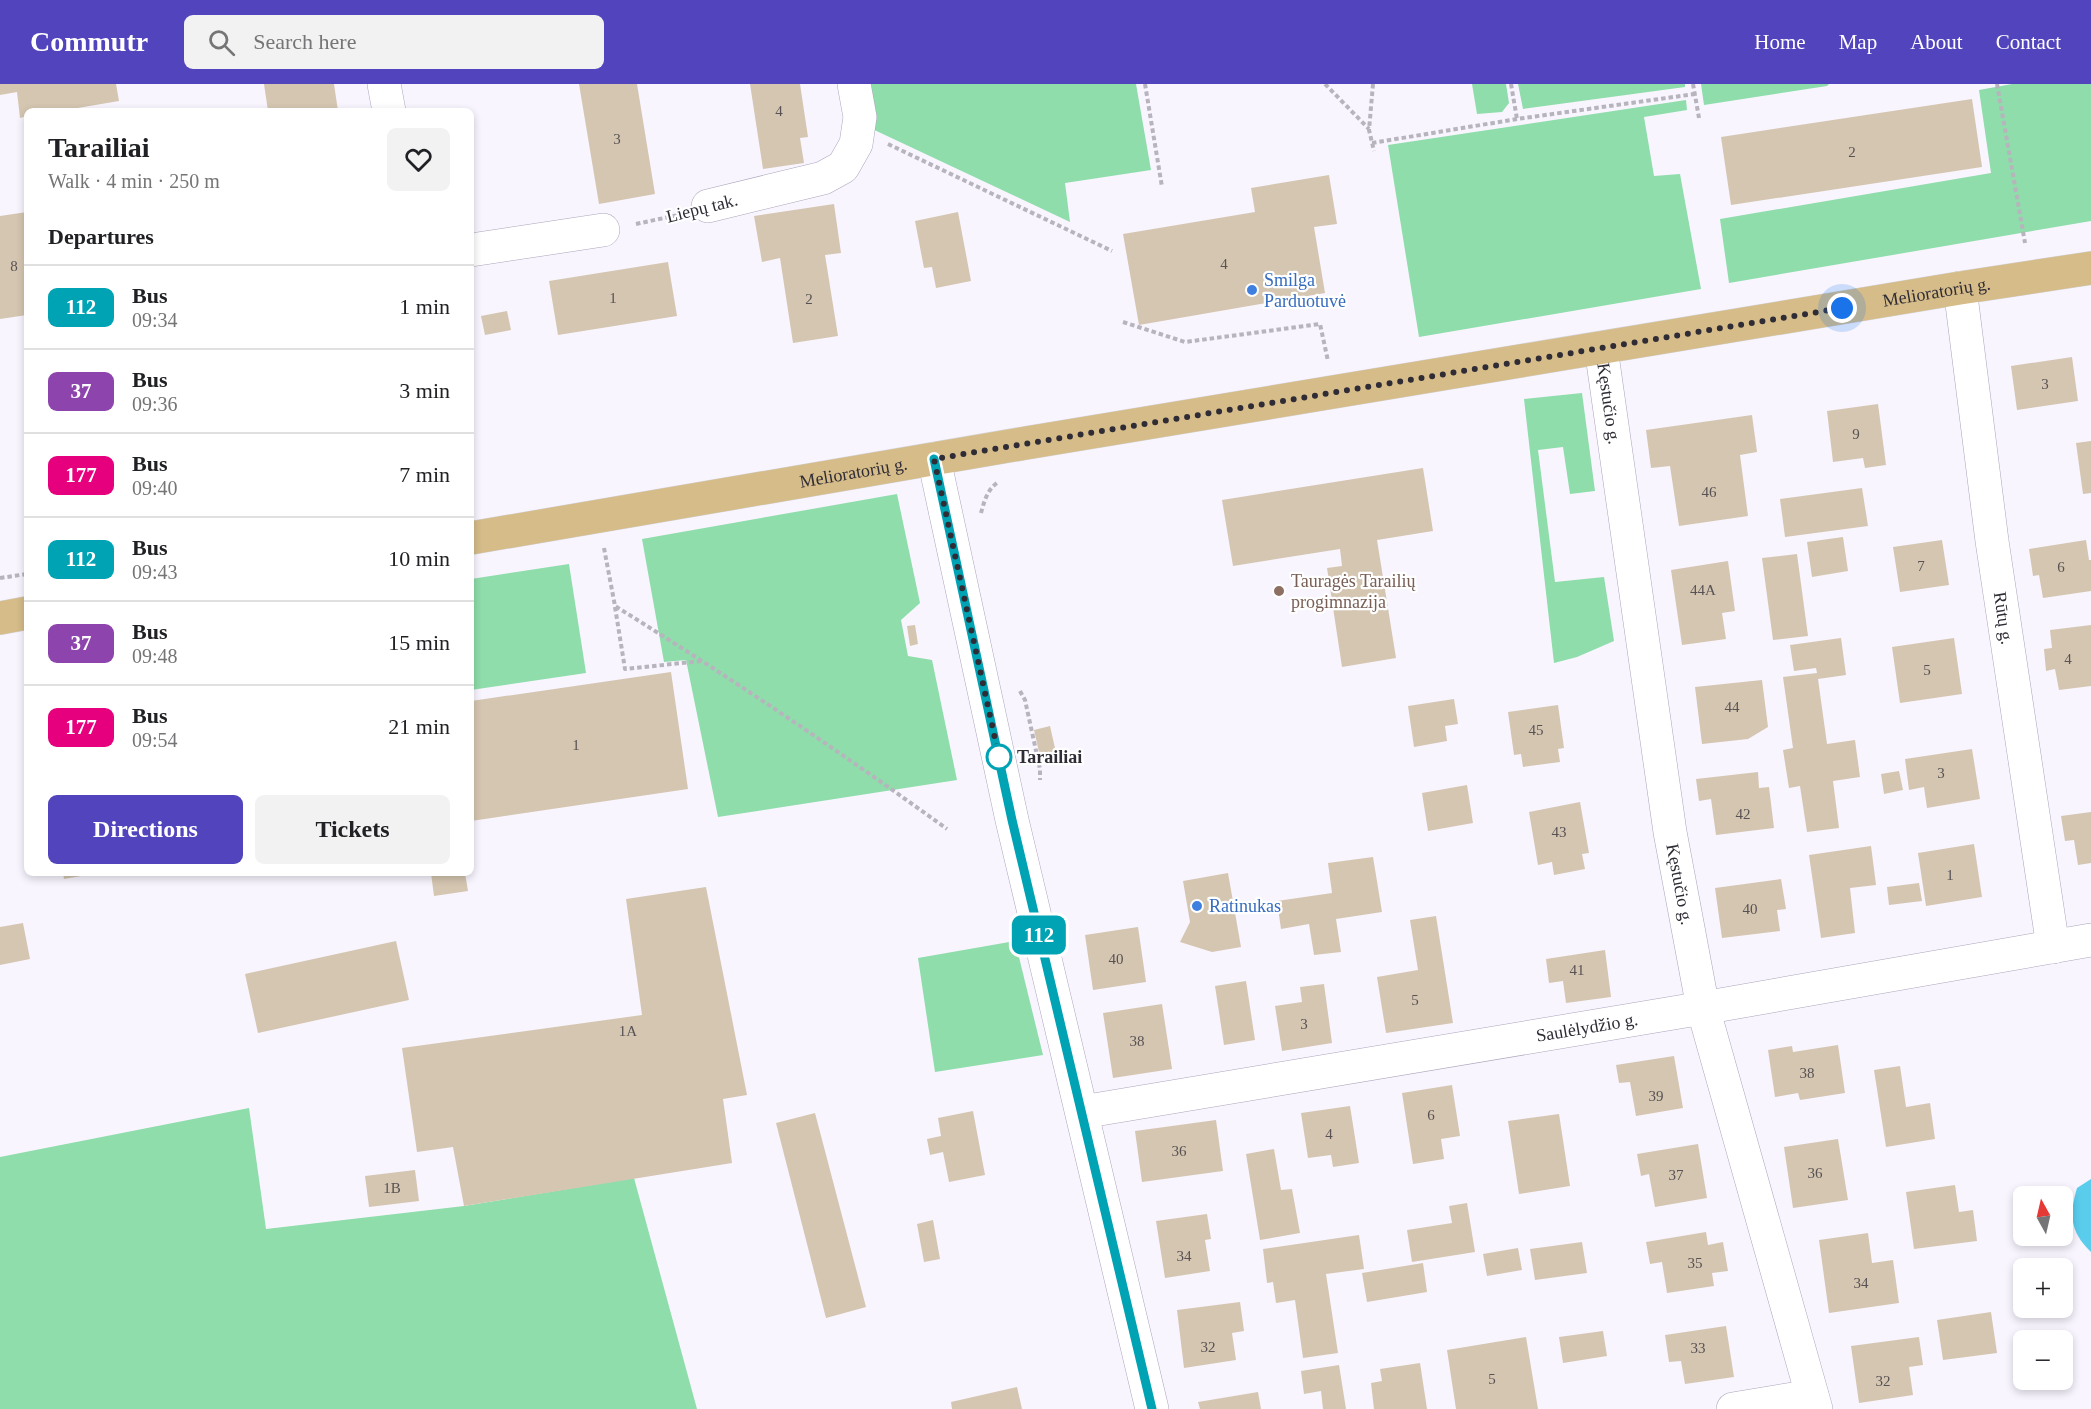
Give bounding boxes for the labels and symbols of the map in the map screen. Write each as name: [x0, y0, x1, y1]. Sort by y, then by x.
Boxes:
house number: 4: [775, 103, 783, 119]
house number: 3: [613, 131, 621, 147]
house number: 2: [1848, 144, 1856, 160]
street label: Liepų tak.: [664, 189, 740, 227]
house number: 4: [1220, 256, 1228, 272]
house number: 8: [10, 258, 18, 274]
place label: Smilga Parduotuvė: [1264, 270, 1346, 311]
street label: Melioratorių g.: [1881, 273, 1992, 311]
marker: Smilga Parduotuvė: [1245, 283, 1259, 297]
house number: 1: [609, 290, 617, 306]
house number: 2: [805, 291, 813, 307]
your location: [1827, 293, 1857, 323]
street label: Kęstučio g.: [1593, 361, 1625, 445]
house number: 3: [2041, 376, 2049, 392]
house number: 9: [1852, 426, 1860, 442]
street label: Melioratorių g.: [798, 453, 909, 492]
house number: 46: [1702, 484, 1717, 500]
house number: 7: [1917, 558, 1925, 574]
house number: 6: [2057, 559, 2065, 575]
place label: Tauragės Tarailių progimnazija: [1291, 571, 1417, 612]
house number: 44A: [1690, 582, 1716, 598]
marker: Tauragės Tarailių progimnazija: [1272, 584, 1286, 598]
street label: Rūtų g.: [1990, 590, 2017, 646]
house number: 4: [2064, 651, 2072, 667]
house number: 5: [1923, 662, 1931, 678]
house number: 44: [1725, 699, 1740, 715]
house number: 45: [1529, 722, 1544, 738]
house number: 1: [572, 737, 580, 753]
marker: Tarailiai: [986, 744, 1012, 770]
place label: Tarailiai: [1017, 747, 1082, 767]
house number: 3: [1937, 765, 1945, 781]
house number: 42: [1736, 806, 1751, 822]
house number: 43: [1552, 824, 1567, 840]
street label: Kęstučio g.: [1662, 842, 1697, 926]
house number: 1: [1946, 867, 1954, 883]
place label: Ratinukas: [1209, 896, 1281, 916]
marker: Ratinukas: [1190, 899, 1204, 913]
house number: 40: [1743, 901, 1758, 917]
line badge: 112: [1004, 916, 1074, 954]
house number: 40: [1109, 951, 1124, 967]
house number: 41: [1570, 962, 1585, 978]
house number: 5: [1411, 992, 1419, 1008]
street label: Saulėlydžio g.: [1534, 1009, 1639, 1046]
house number: 3: [1300, 1016, 1308, 1032]
house number: 1A: [619, 1023, 637, 1039]
house number: 38: [1130, 1033, 1145, 1049]
house number: 38: [1800, 1065, 1815, 1081]
house number: 39: [1649, 1088, 1664, 1104]
house number: 6: [1427, 1107, 1435, 1123]
house number: 4: [1325, 1126, 1333, 1142]
house number: 36: [1172, 1143, 1187, 1159]
house number: 36: [1808, 1165, 1823, 1181]
house number: 37: [1669, 1167, 1684, 1183]
house number: 1B: [383, 1180, 401, 1196]
north arrow: [2013, 1186, 2073, 1246]
house number: 34: [1177, 1248, 1192, 1264]
house number: 35: [1688, 1255, 1703, 1271]
house number: 34: [1854, 1275, 1869, 1291]
house number: 32: [1201, 1339, 1216, 1355]
house number: 33: [1691, 1340, 1706, 1356]
house number: 5: [1488, 1371, 1496, 1387]
house number: 32: [1876, 1373, 1891, 1389]

